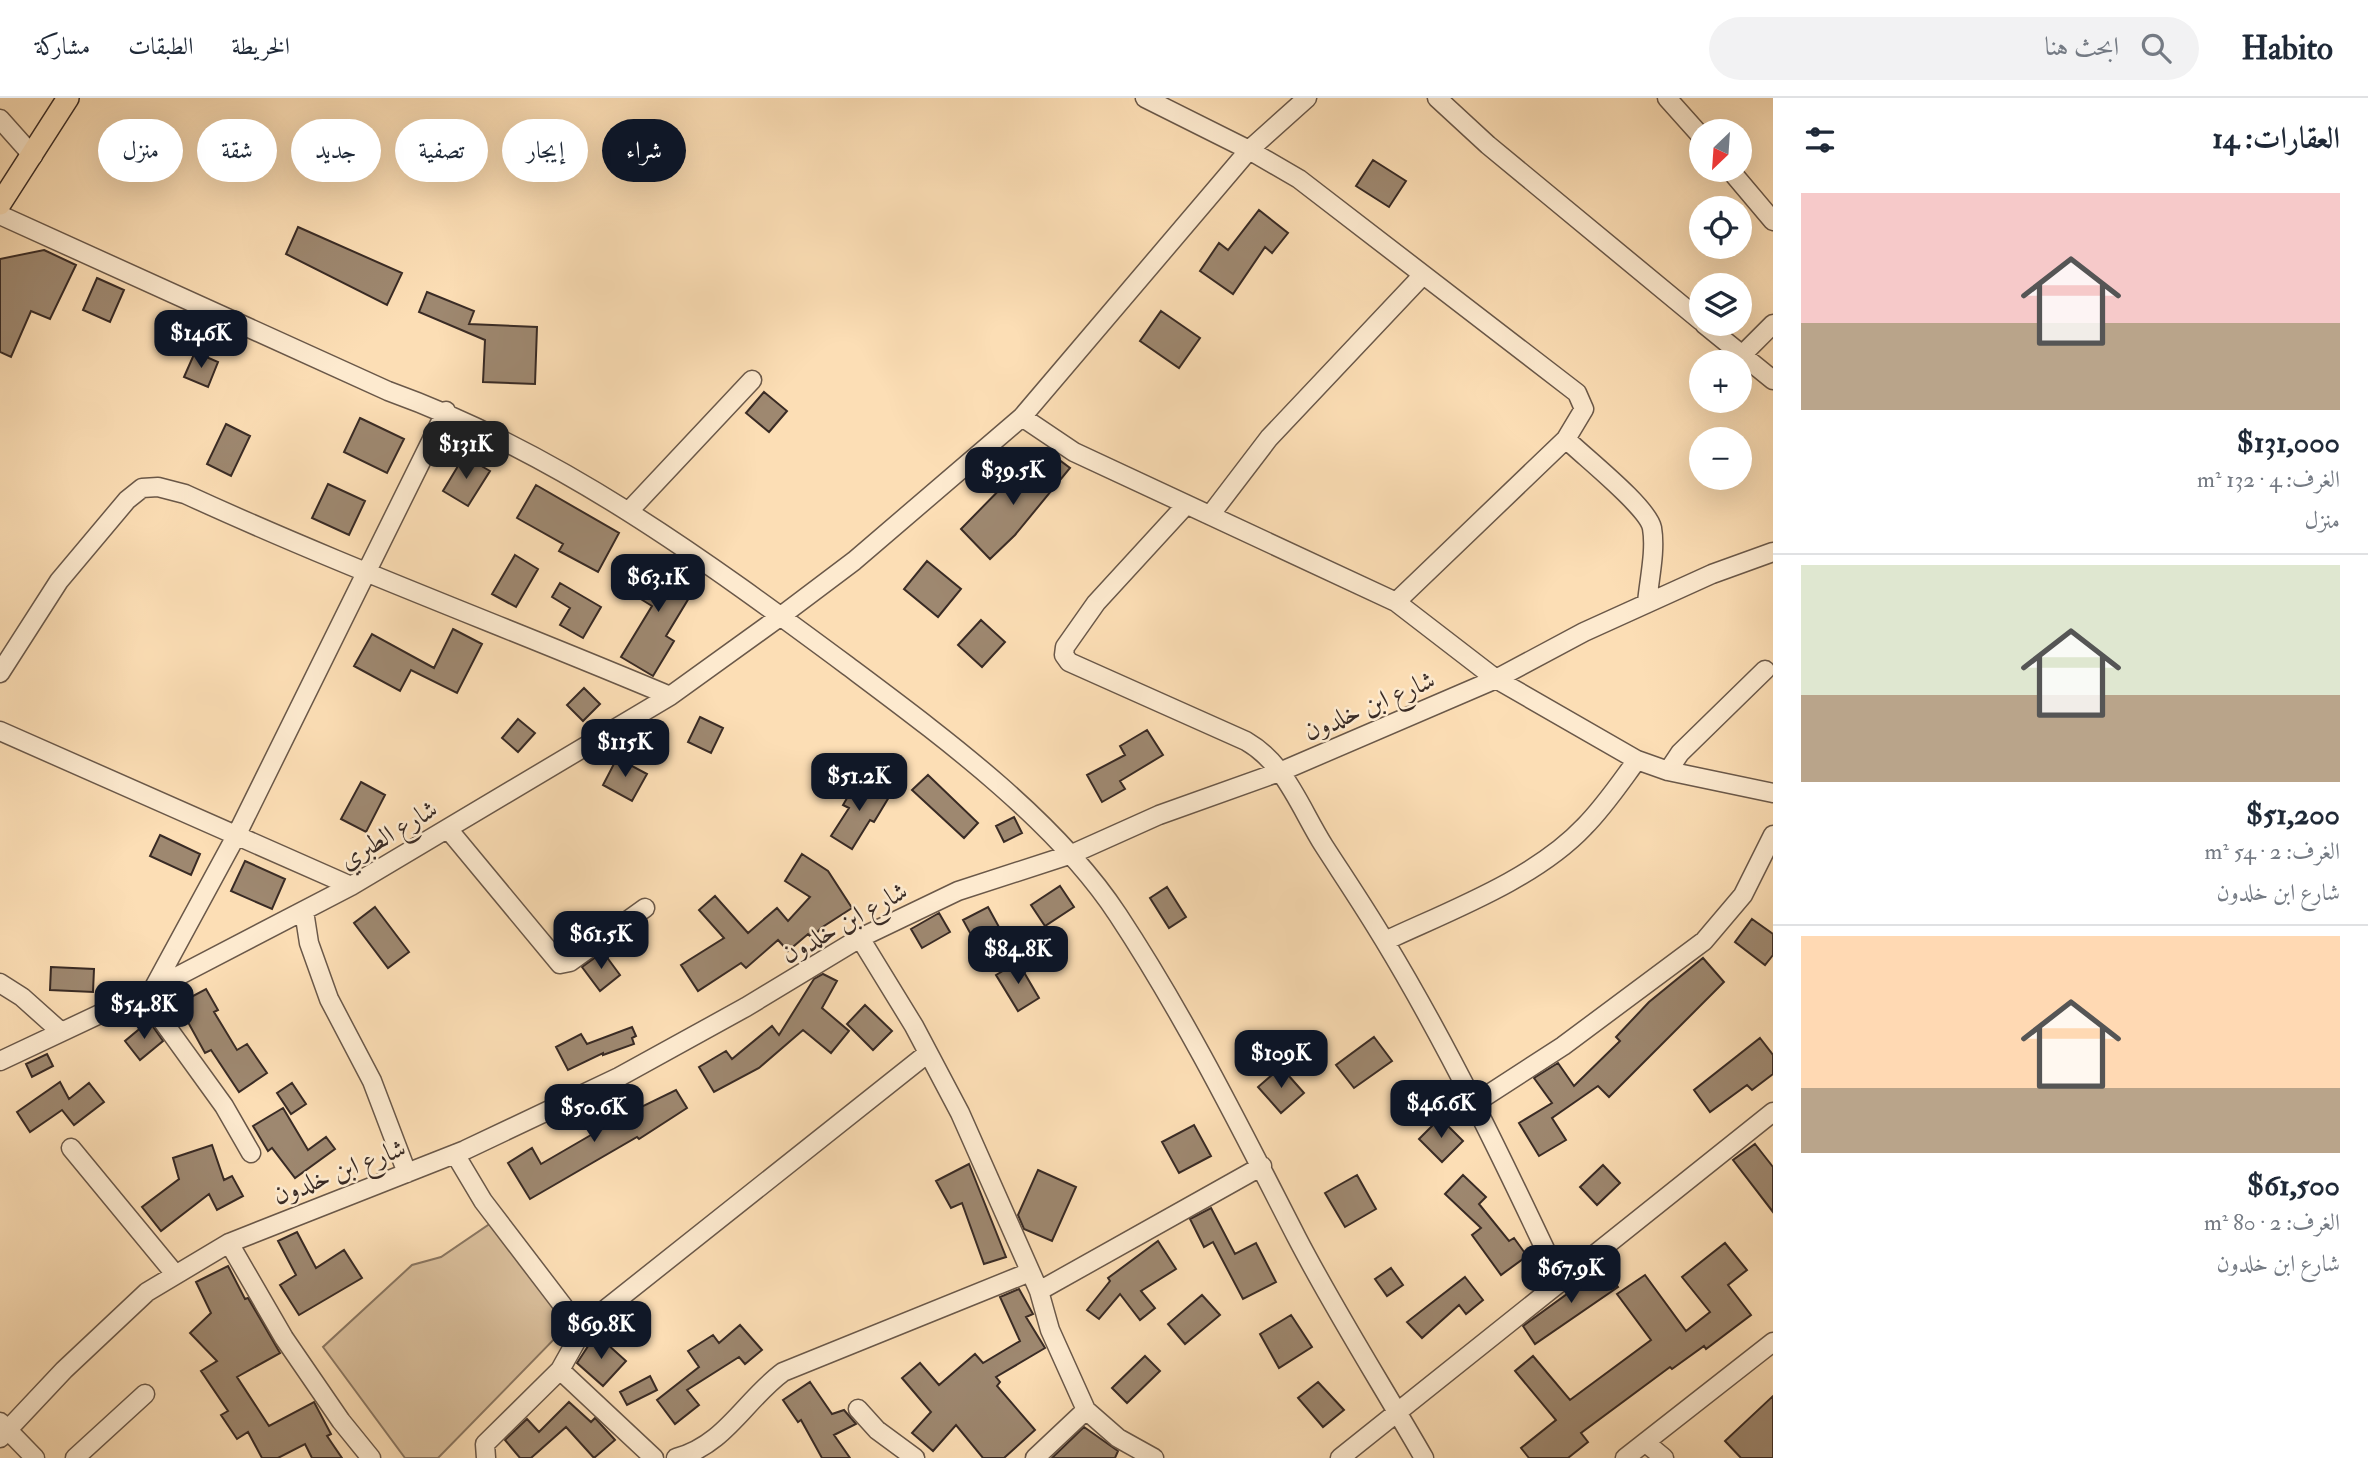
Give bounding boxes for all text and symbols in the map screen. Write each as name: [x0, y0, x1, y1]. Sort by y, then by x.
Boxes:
search box: [1709, 17, 2199, 80]
text: Habito: [2241, 28, 2333, 69]
icon: search: [2137, 29, 2175, 67]
text: مشاركة: [35, 31, 90, 62]
text: الطبقات: [128, 31, 194, 62]
text: الخريطة: [232, 31, 290, 62]
text: ابحث هنا: [2044, 31, 2119, 63]
chip: منزل: [98, 119, 183, 182]
chip: شقة: [197, 119, 277, 182]
chip: جديد: [291, 119, 381, 182]
chip: تصفية: [395, 119, 488, 182]
chip: إيجار: [502, 119, 588, 182]
chip: شراء: [602, 119, 686, 182]
north arrow: [1689, 119, 1752, 182]
map controls: [1689, 119, 1752, 490]
text: العقارات: 14: [2212, 120, 2340, 157]
icon: filters: [1801, 121, 1839, 159]
button: locate: [1689, 196, 1752, 259]
icon: home: [2008, 238, 2134, 364]
button: layers: [1689, 273, 1752, 336]
pin: $146K: [152, 310, 250, 370]
text: $146K: [170, 318, 232, 347]
button: +: [1689, 350, 1752, 413]
pin: $131K: [417, 422, 515, 481]
text: $131,000: [2237, 424, 2340, 461]
button: −: [1689, 427, 1752, 490]
text: $131K: [439, 429, 493, 458]
pin: $39.5K: [956, 448, 1070, 507]
text: $39.5K: [981, 455, 1045, 484]
text: الغرف: 4 · 132 m²: [2197, 465, 2340, 494]
text: منزل: [2305, 506, 2340, 535]
pin: $63.1K: [601, 554, 715, 614]
text: $63.1K: [627, 562, 689, 591]
icon: home: [2008, 610, 2134, 736]
street label: شارع ابن خلدون: [1299, 664, 1442, 753]
pin: $115K: [576, 720, 674, 779]
text: $115K: [597, 727, 653, 756]
pin: $51.2K: [802, 754, 916, 813]
text: $51.2K: [827, 761, 891, 790]
street label: شارع الطبري: [333, 793, 446, 881]
text: $51,200: [2246, 796, 2340, 833]
text: الغرف: 2 · 54 m²: [2205, 837, 2340, 866]
street label: شارع ابن خلدون: [776, 875, 916, 975]
text: شارع ابن خلدون: [2216, 878, 2340, 907]
pin: $61.5K: [544, 912, 658, 971]
text: $61.5K: [569, 919, 633, 948]
pin: $84.8K: [961, 926, 1075, 986]
text: $84.8K: [984, 934, 1052, 963]
icon: home: [2008, 981, 2134, 1107]
pin: $54.8K: [87, 982, 201, 1041]
text: $54.8K: [111, 989, 177, 1018]
pin: $109K: [1232, 1030, 1330, 1090]
text: $109K: [1251, 1038, 1311, 1067]
pin: $46.6K: [1384, 1080, 1498, 1140]
pin: $50.6K: [537, 1084, 651, 1144]
text: $46.6K: [1406, 1088, 1476, 1117]
text: $50.6K: [561, 1092, 627, 1121]
street label: شارع ابن خلدون: [268, 1132, 412, 1217]
text: $61,500: [2247, 1167, 2340, 1204]
text: الغرف: 2 · 80 m²: [2204, 1208, 2340, 1237]
pin: $67.9K: [1514, 1246, 1628, 1305]
text: شارع ابن خلدون: [2216, 1249, 2340, 1278]
text: $67.9K: [1538, 1253, 1605, 1282]
pin: $69.8K: [544, 1302, 658, 1361]
text: $69.8K: [567, 1309, 635, 1338]

